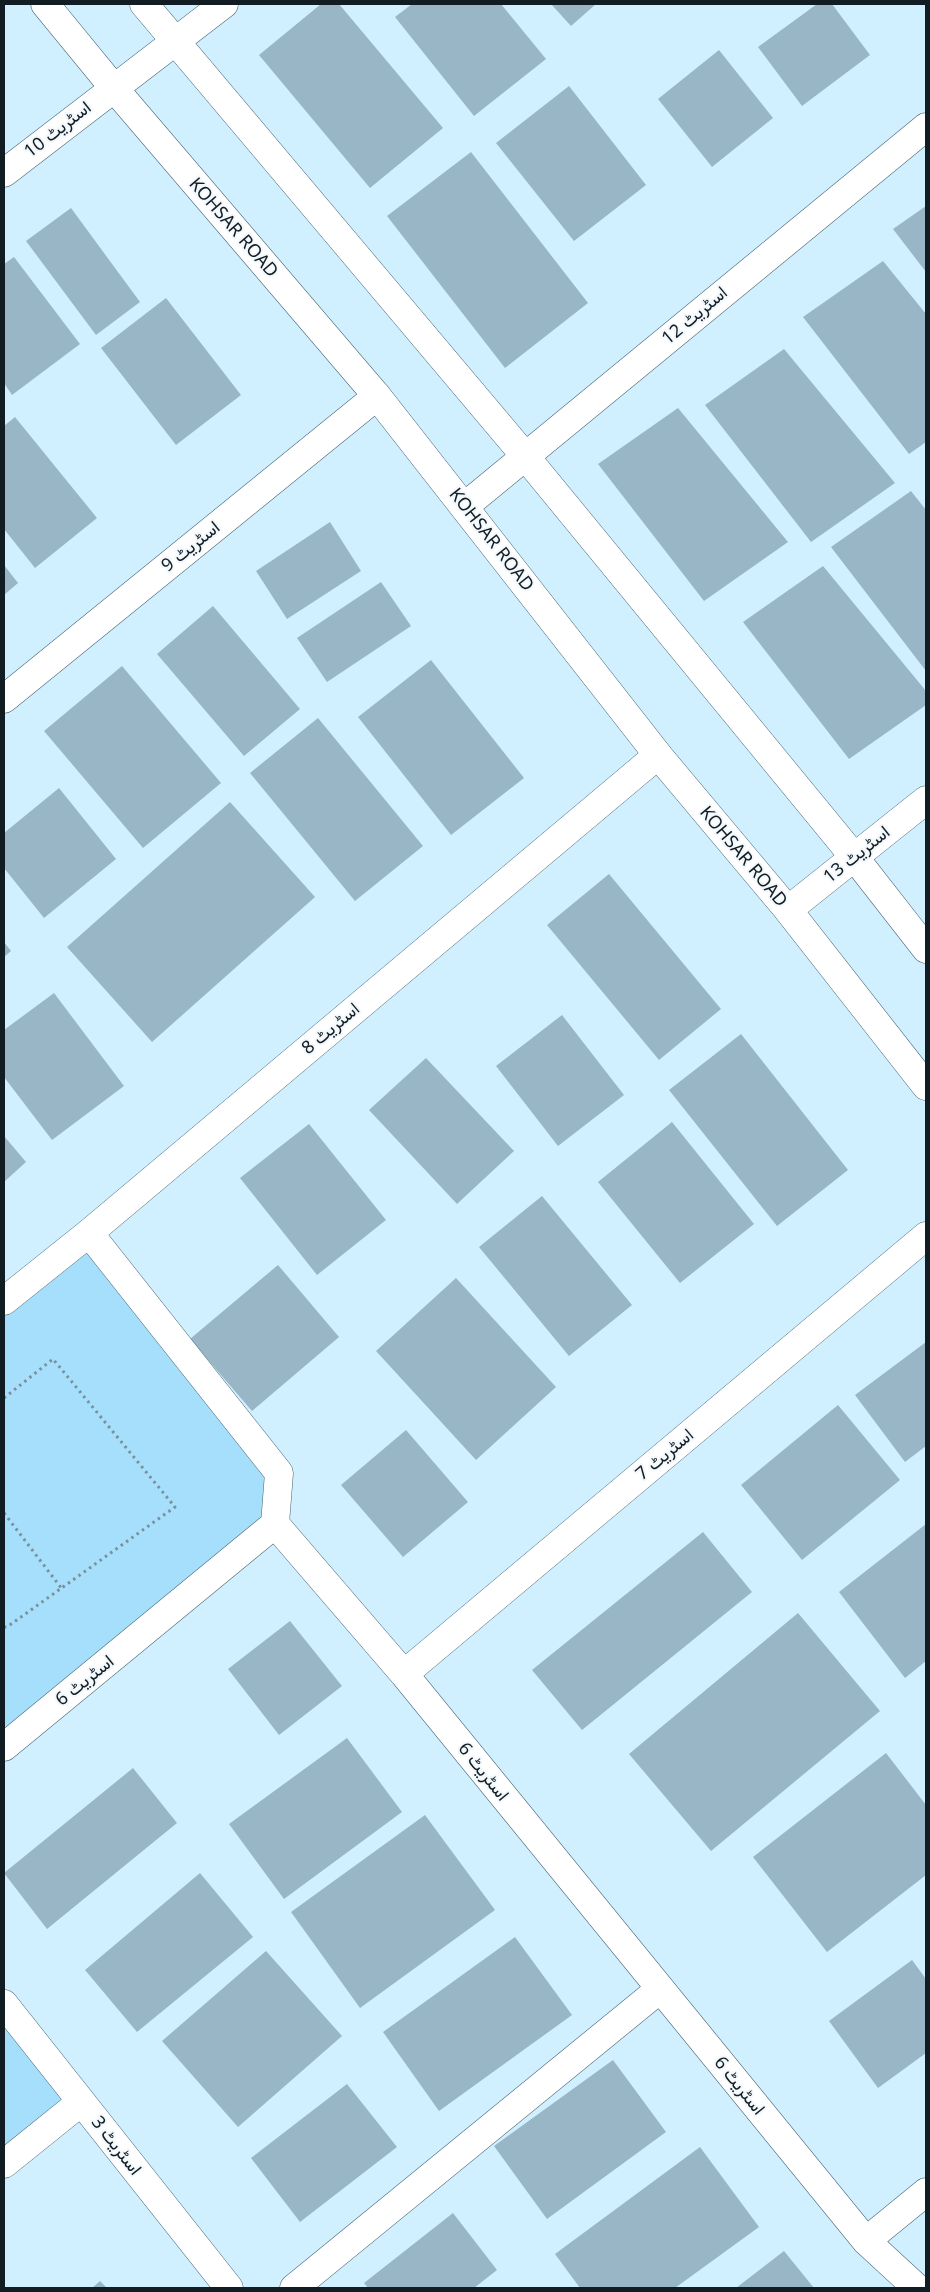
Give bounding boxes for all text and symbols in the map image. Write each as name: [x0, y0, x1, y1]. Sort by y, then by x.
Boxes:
street label: اسٹریٹ 10: [20, 97, 96, 163]
street label: KOHSAR ROAD: [184, 174, 282, 282]
street label: اسٹریٹ 12: [658, 282, 732, 350]
street label: KOHSAR ROAD: [444, 484, 538, 596]
street label: اسٹریٹ 9: [158, 517, 224, 577]
street label: KOHSAR ROAD: [695, 802, 791, 912]
street label: اسٹریٹ 13: [820, 822, 894, 888]
street label: اسٹریٹ 8: [298, 999, 364, 1059]
street label: اسٹریٹ 7: [632, 1425, 698, 1485]
street label: اسٹریٹ 6: [52, 1651, 118, 1711]
street label: اسٹریٹ 6: [453, 1739, 513, 1805]
street label: اسٹریٹ 6: [709, 2053, 769, 2119]
street label: اسٹریٹ 3: [86, 2112, 146, 2180]

